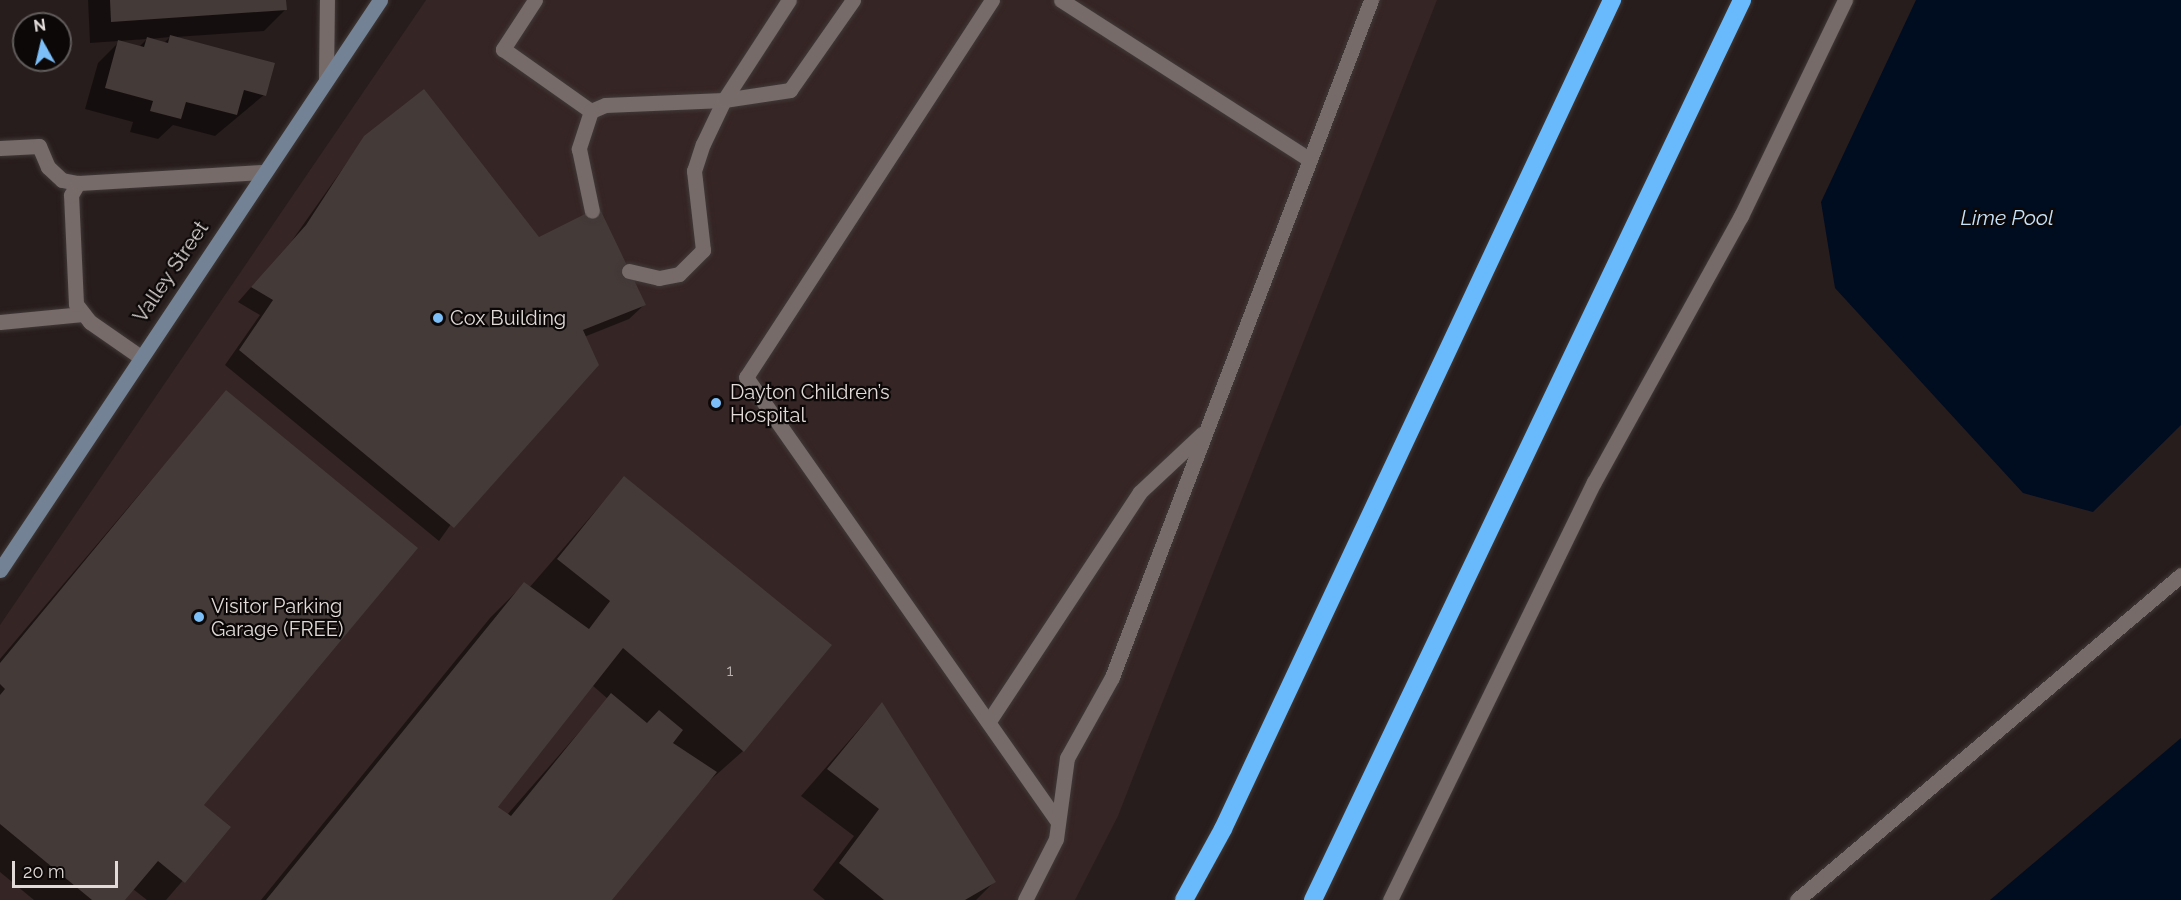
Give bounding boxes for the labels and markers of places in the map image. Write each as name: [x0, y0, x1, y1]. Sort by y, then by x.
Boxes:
place label: Cox Building: [450, 306, 566, 330]
marker: Cox Building: [431, 311, 445, 325]
place label: Dayton Children’s Hospital: [730, 380, 890, 427]
marker: Dayton Children’s Hospital: [707, 394, 725, 412]
place label: Visitor Parking Garage (FREE): [211, 594, 343, 641]
marker: Visitor Parking Garage (FREE): [192, 610, 206, 624]

